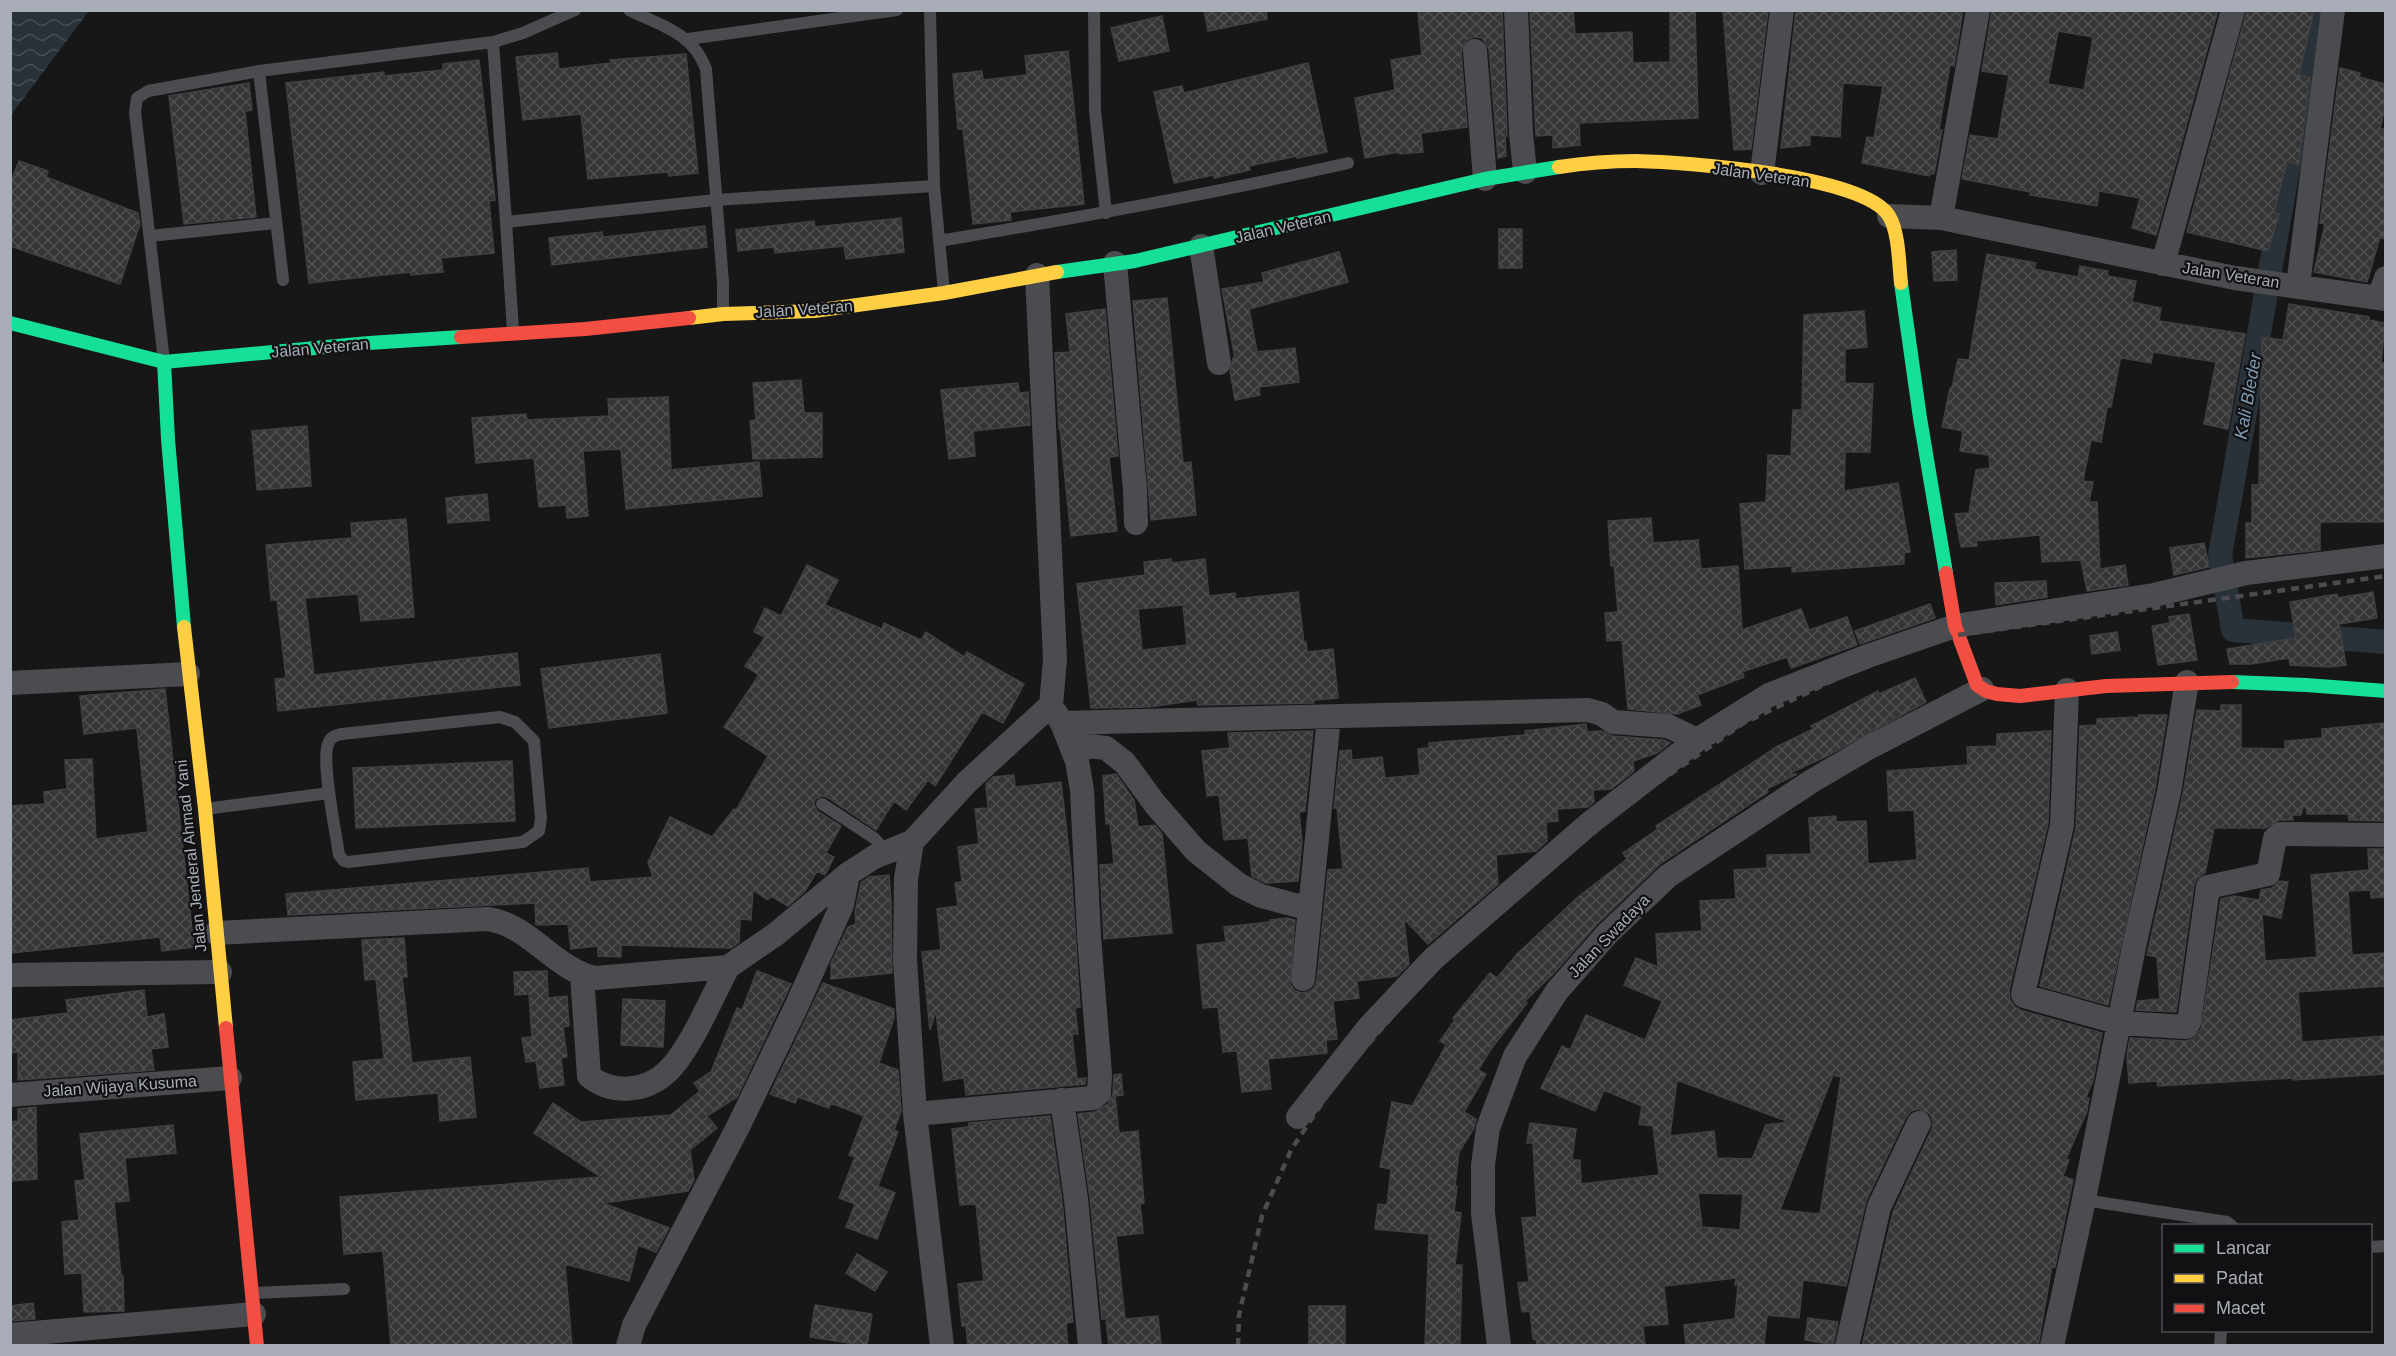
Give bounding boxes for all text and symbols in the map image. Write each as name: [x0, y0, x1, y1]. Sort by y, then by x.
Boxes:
street label: Jalan Veteran: [1711, 160, 1811, 190]
street label: Jalan Veteran: [1233, 208, 1333, 246]
street label: Jalan Veteran: [2181, 259, 2281, 291]
street label: Jalan Veteran: [755, 297, 853, 321]
street label: Jalan Veteran: [271, 335, 369, 361]
water label: Kali Bleder: [2231, 350, 2266, 441]
street label: Jalan Jenderal Ahmad Yani: [172, 759, 210, 953]
street label: Jalan Swadaya: [1565, 891, 1653, 981]
street label: Jalan Wijaya Kusuma: [43, 1072, 197, 1100]
legend: [2162, 1224, 2372, 1332]
text: Lancar: [2216, 1238, 2271, 1258]
text: Padat: [2216, 1268, 2263, 1288]
text: Macet: [2216, 1298, 2265, 1318]

